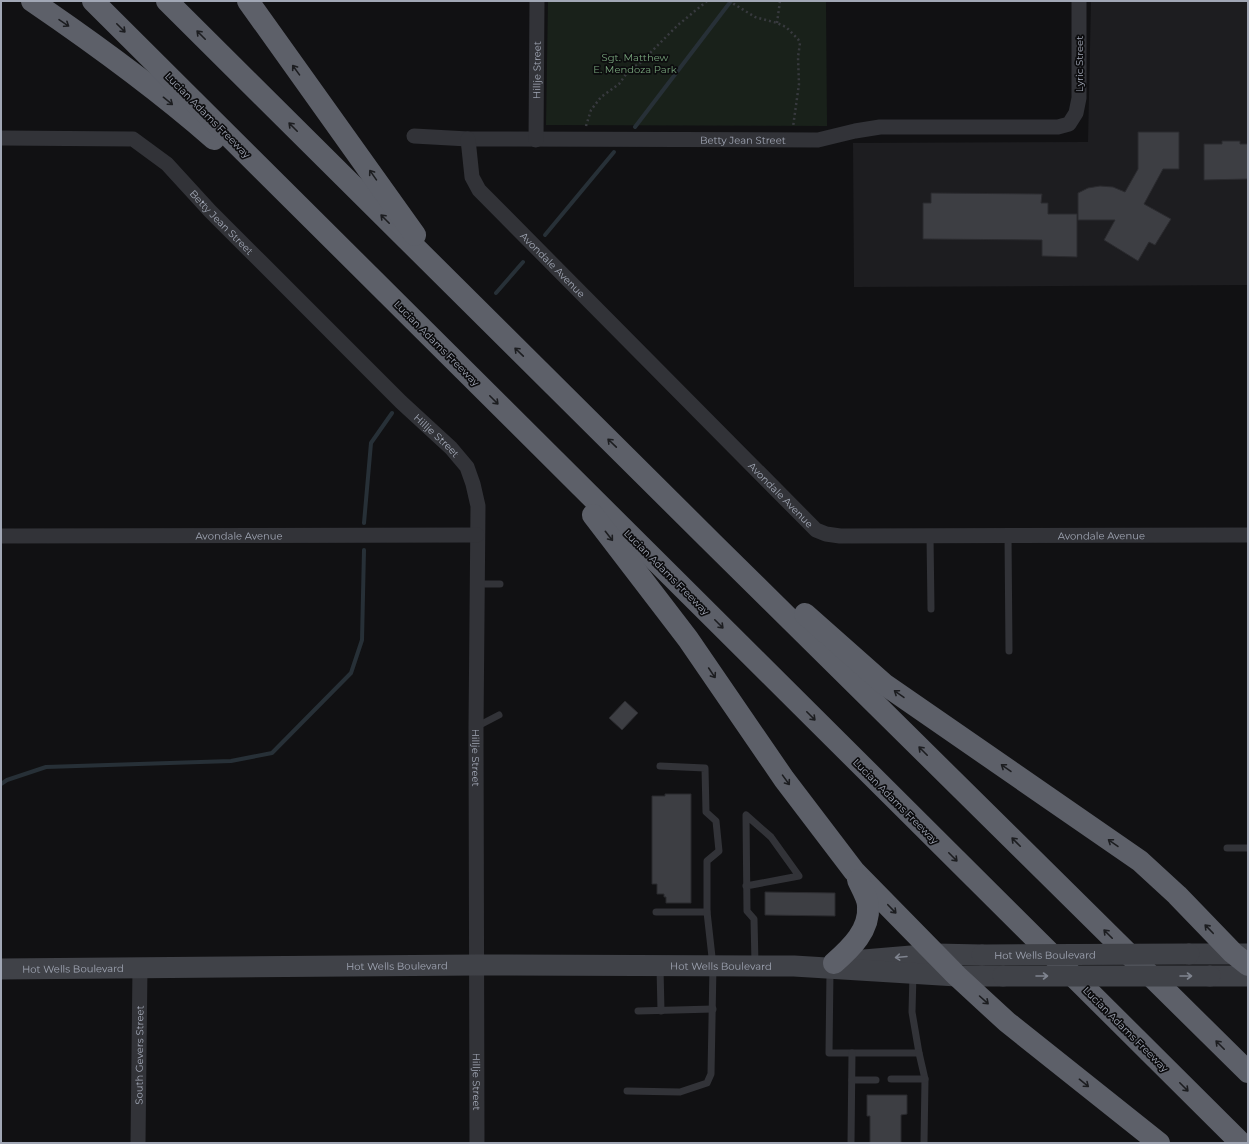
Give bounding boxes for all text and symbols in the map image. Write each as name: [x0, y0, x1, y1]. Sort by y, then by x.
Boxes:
one-way arrow: [58, 19, 69, 27]
one-way arrow: [116, 24, 126, 33]
one-way arrow: [196, 30, 206, 40]
street label: Lyric Street: [1073, 36, 1086, 92]
street label: Hillje Street: [530, 41, 544, 99]
park label: Sgt. Matthew E. Mendoza Park: [593, 51, 677, 76]
one-way arrow: [292, 64, 301, 75]
street label: Lucian Adams Freeway: [162, 70, 254, 161]
one-way arrow: [162, 97, 173, 106]
one-way arrow: [288, 122, 298, 132]
street label: Betty Jean Street: [700, 134, 786, 147]
one-way arrow: [369, 170, 377, 181]
street label: Betty Jean Street: [187, 187, 256, 258]
one-way arrow: [380, 215, 390, 224]
street label: Avondale Avenue: [517, 229, 588, 300]
street label: Lucian Adams Freeway: [391, 298, 483, 389]
one-way arrow: [514, 347, 524, 357]
one-way arrow: [489, 395, 499, 405]
street label: Hillje Street: [411, 411, 462, 460]
one-way arrow: [607, 438, 617, 448]
street label: Avondale Avenue: [745, 460, 816, 531]
street label: Lucian Adams Freeway: [621, 527, 713, 618]
street label: Avondale Avenue: [195, 529, 283, 543]
street label: Avondale Avenue: [1058, 529, 1145, 542]
one-way arrow: [604, 530, 613, 541]
one-way arrow: [714, 619, 724, 629]
one-way arrow: [708, 667, 716, 678]
one-way arrow: [894, 690, 905, 698]
one-way arrow: [806, 711, 816, 721]
street label: Hillje Street: [469, 729, 482, 787]
one-way arrow: [918, 746, 928, 756]
street label: Lucian Adams Freeway: [850, 756, 942, 847]
one-way arrow: [1001, 764, 1012, 772]
one-way arrow: [781, 774, 790, 785]
one-way arrow: [1011, 837, 1021, 847]
one-way arrow: [1108, 839, 1119, 847]
one-way arrow: [948, 852, 958, 862]
one-way arrow: [887, 904, 896, 914]
one-way arrow: [1205, 924, 1214, 934]
one-way arrow: [1103, 929, 1113, 939]
street label: Hot Wells Boulevard: [994, 948, 1096, 962]
one-way arrow: [895, 953, 908, 960]
street label: Hot Wells Boulevard: [346, 959, 448, 973]
street label: Hot Wells Boulevard: [670, 960, 772, 973]
street label: Hot Wells Boulevard: [22, 962, 124, 976]
one-way arrow: [1035, 972, 1048, 980]
one-way arrow: [1179, 972, 1192, 980]
street label: Lucian Adams Freeway: [1080, 984, 1172, 1075]
one-way arrow: [978, 996, 989, 1005]
street label: South Gevers Street: [132, 1005, 147, 1105]
one-way arrow: [1215, 1040, 1225, 1050]
street label: Hillje Street: [470, 1053, 483, 1111]
one-way arrow: [1078, 1079, 1089, 1087]
one-way arrow: [1179, 1082, 1189, 1092]

